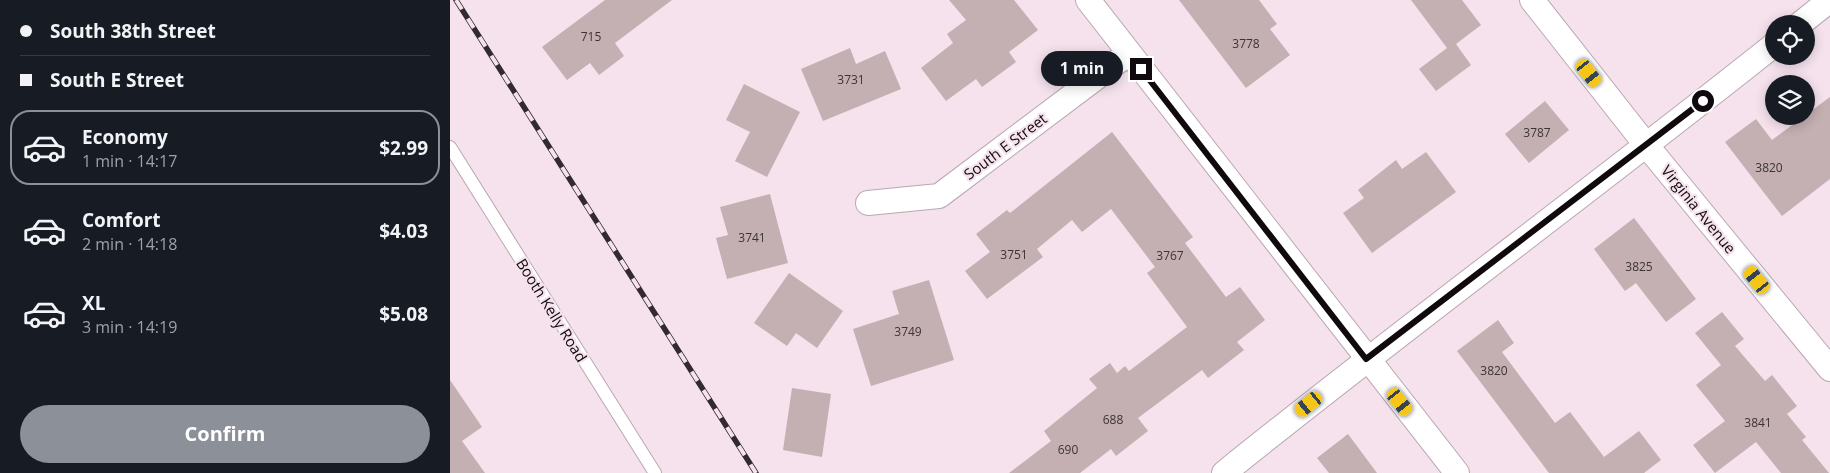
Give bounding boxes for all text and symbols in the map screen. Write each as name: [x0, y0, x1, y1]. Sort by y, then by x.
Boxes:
map controls: [1765, 15, 1815, 125]
button: locate: [1765, 15, 1815, 65]
text: South 38th Street: [50, 18, 216, 44]
house number: 715: [581, 28, 601, 45]
house number: 3778: [1232, 35, 1260, 52]
callout: 1 min: [1041, 52, 1124, 86]
text: 1 min: [1060, 57, 1104, 79]
car: [1573, 57, 1604, 89]
route end: [1130, 58, 1152, 80]
text: South E Street: [50, 67, 184, 93]
house number: 3731: [837, 71, 865, 88]
button: layers: [1765, 75, 1815, 125]
route start: [1692, 90, 1714, 112]
street label: South E Street: [959, 108, 1051, 184]
text: Economy: [82, 124, 168, 150]
house number: 3787: [1523, 124, 1551, 141]
icon: car: [22, 125, 67, 170]
text: $2.99: [379, 135, 428, 161]
text: 1 min · 14:17: [82, 150, 177, 172]
house number: 3820: [1755, 159, 1783, 176]
street label: Virginia Avenue: [1657, 161, 1741, 257]
text: Comfort: [82, 207, 161, 233]
icon: car: [22, 208, 67, 253]
text: $4.03: [379, 218, 428, 244]
house number: 3741: [738, 229, 766, 246]
text: 2 min · 14:18: [82, 233, 177, 255]
house number: 3751: [1000, 246, 1028, 263]
house number: 3767: [1156, 247, 1184, 264]
street label: Booth Kelly Road: [512, 254, 592, 366]
house number: 3825: [1625, 258, 1653, 275]
car: [1741, 264, 1772, 296]
text: XL: [82, 290, 105, 316]
icon: car: [22, 291, 67, 336]
text: $5.08: [379, 301, 428, 327]
text: 3 min · 14:19: [82, 316, 177, 338]
house number: 3749: [894, 323, 922, 340]
house number: 3820: [1480, 362, 1508, 379]
car: [1384, 386, 1415, 418]
car: [1292, 389, 1325, 419]
button: Confirm: [20, 405, 430, 463]
house number: 688: [1103, 411, 1123, 428]
house number: 3841: [1744, 414, 1772, 431]
house number: 690: [1058, 441, 1078, 458]

